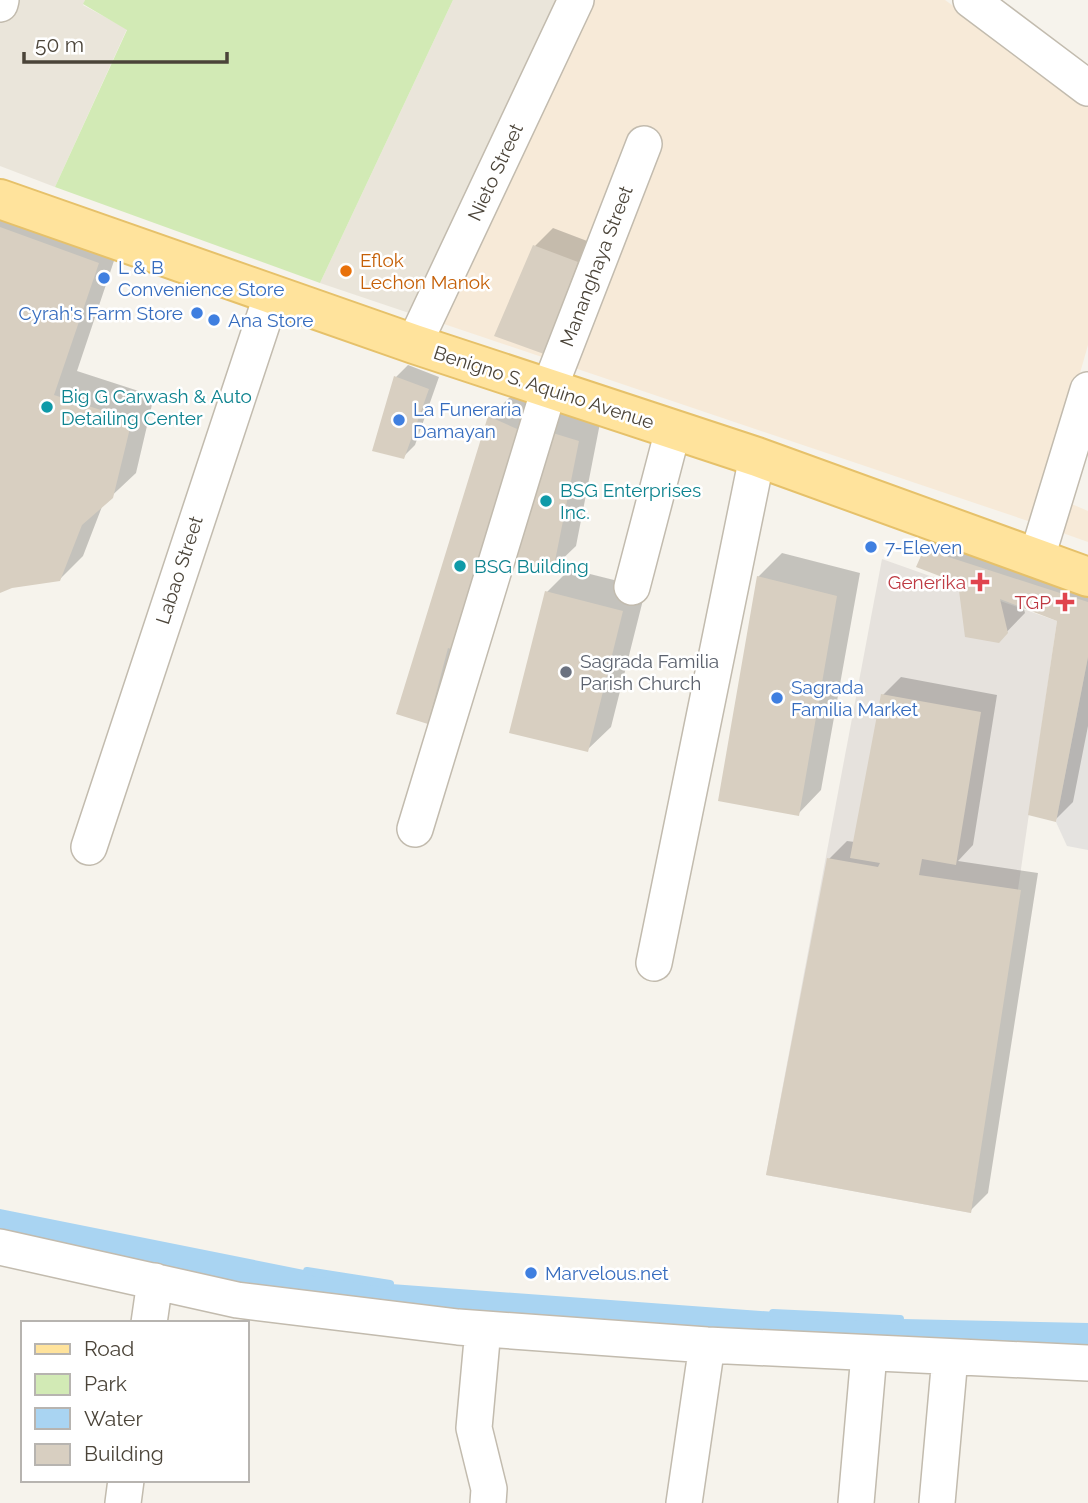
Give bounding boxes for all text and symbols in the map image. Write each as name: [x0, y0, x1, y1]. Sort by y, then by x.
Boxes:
scale bar: [24, 21, 228, 65]
text: 50 m: [35, 32, 84, 57]
street label: Nieto Street: [463, 119, 527, 224]
street label: Mananghaya Street: [555, 182, 637, 349]
place label: Eflok Lechon Manok: [360, 249, 490, 293]
place label: L & B Convenience Store: [118, 256, 284, 300]
marker: Eflok Lechon Manok: [338, 263, 354, 279]
marker: L & B Convenience Store: [96, 270, 112, 286]
place label: Cyrah's Farm Store: [19, 302, 183, 324]
marker: Cyrah's Farm Store: [189, 305, 205, 321]
place label: Ana Store: [228, 309, 314, 331]
marker: Ana Store: [206, 312, 222, 328]
street label: Benigno S. Aquino Avenue: [431, 341, 657, 433]
place label: Big G Carwash & Auto Detailing Center: [61, 385, 252, 429]
place label: La Funeraria Damayan: [413, 398, 522, 442]
marker: Big G Carwash & Auto Detailing Center: [39, 399, 55, 415]
marker: La Funeraria Damayan: [391, 412, 407, 428]
place label: BSG Enterprises Inc.: [560, 479, 701, 523]
marker: BSG Enterprises Inc.: [538, 493, 554, 509]
street label: Labao Street: [151, 513, 207, 627]
place label: 7-Eleven: [885, 536, 962, 558]
marker: 7-Eleven: [863, 539, 879, 555]
place label: BSG Building: [474, 555, 589, 577]
marker: BSG Building: [452, 558, 468, 574]
place label: Generika: [888, 571, 966, 593]
marker: Generika: [972, 574, 988, 590]
place label: TGP: [1014, 591, 1051, 613]
marker: TGP: [1057, 594, 1073, 610]
place label: Sagrada Familia Parish Church: [580, 650, 719, 694]
marker: Sagrada Familia Parish Church: [558, 664, 574, 680]
place label: Sagrada Familia Market: [791, 676, 919, 720]
marker: Sagrada Familia Market: [769, 690, 785, 706]
place label: Marvelous.net: [545, 1262, 669, 1284]
marker: Marvelous.net: [523, 1265, 539, 1281]
legend: [21, 1321, 248, 1482]
text: Road: [84, 1336, 134, 1361]
text: Park: [84, 1371, 127, 1396]
text: Water: [84, 1406, 143, 1431]
text: Building: [84, 1441, 164, 1466]

